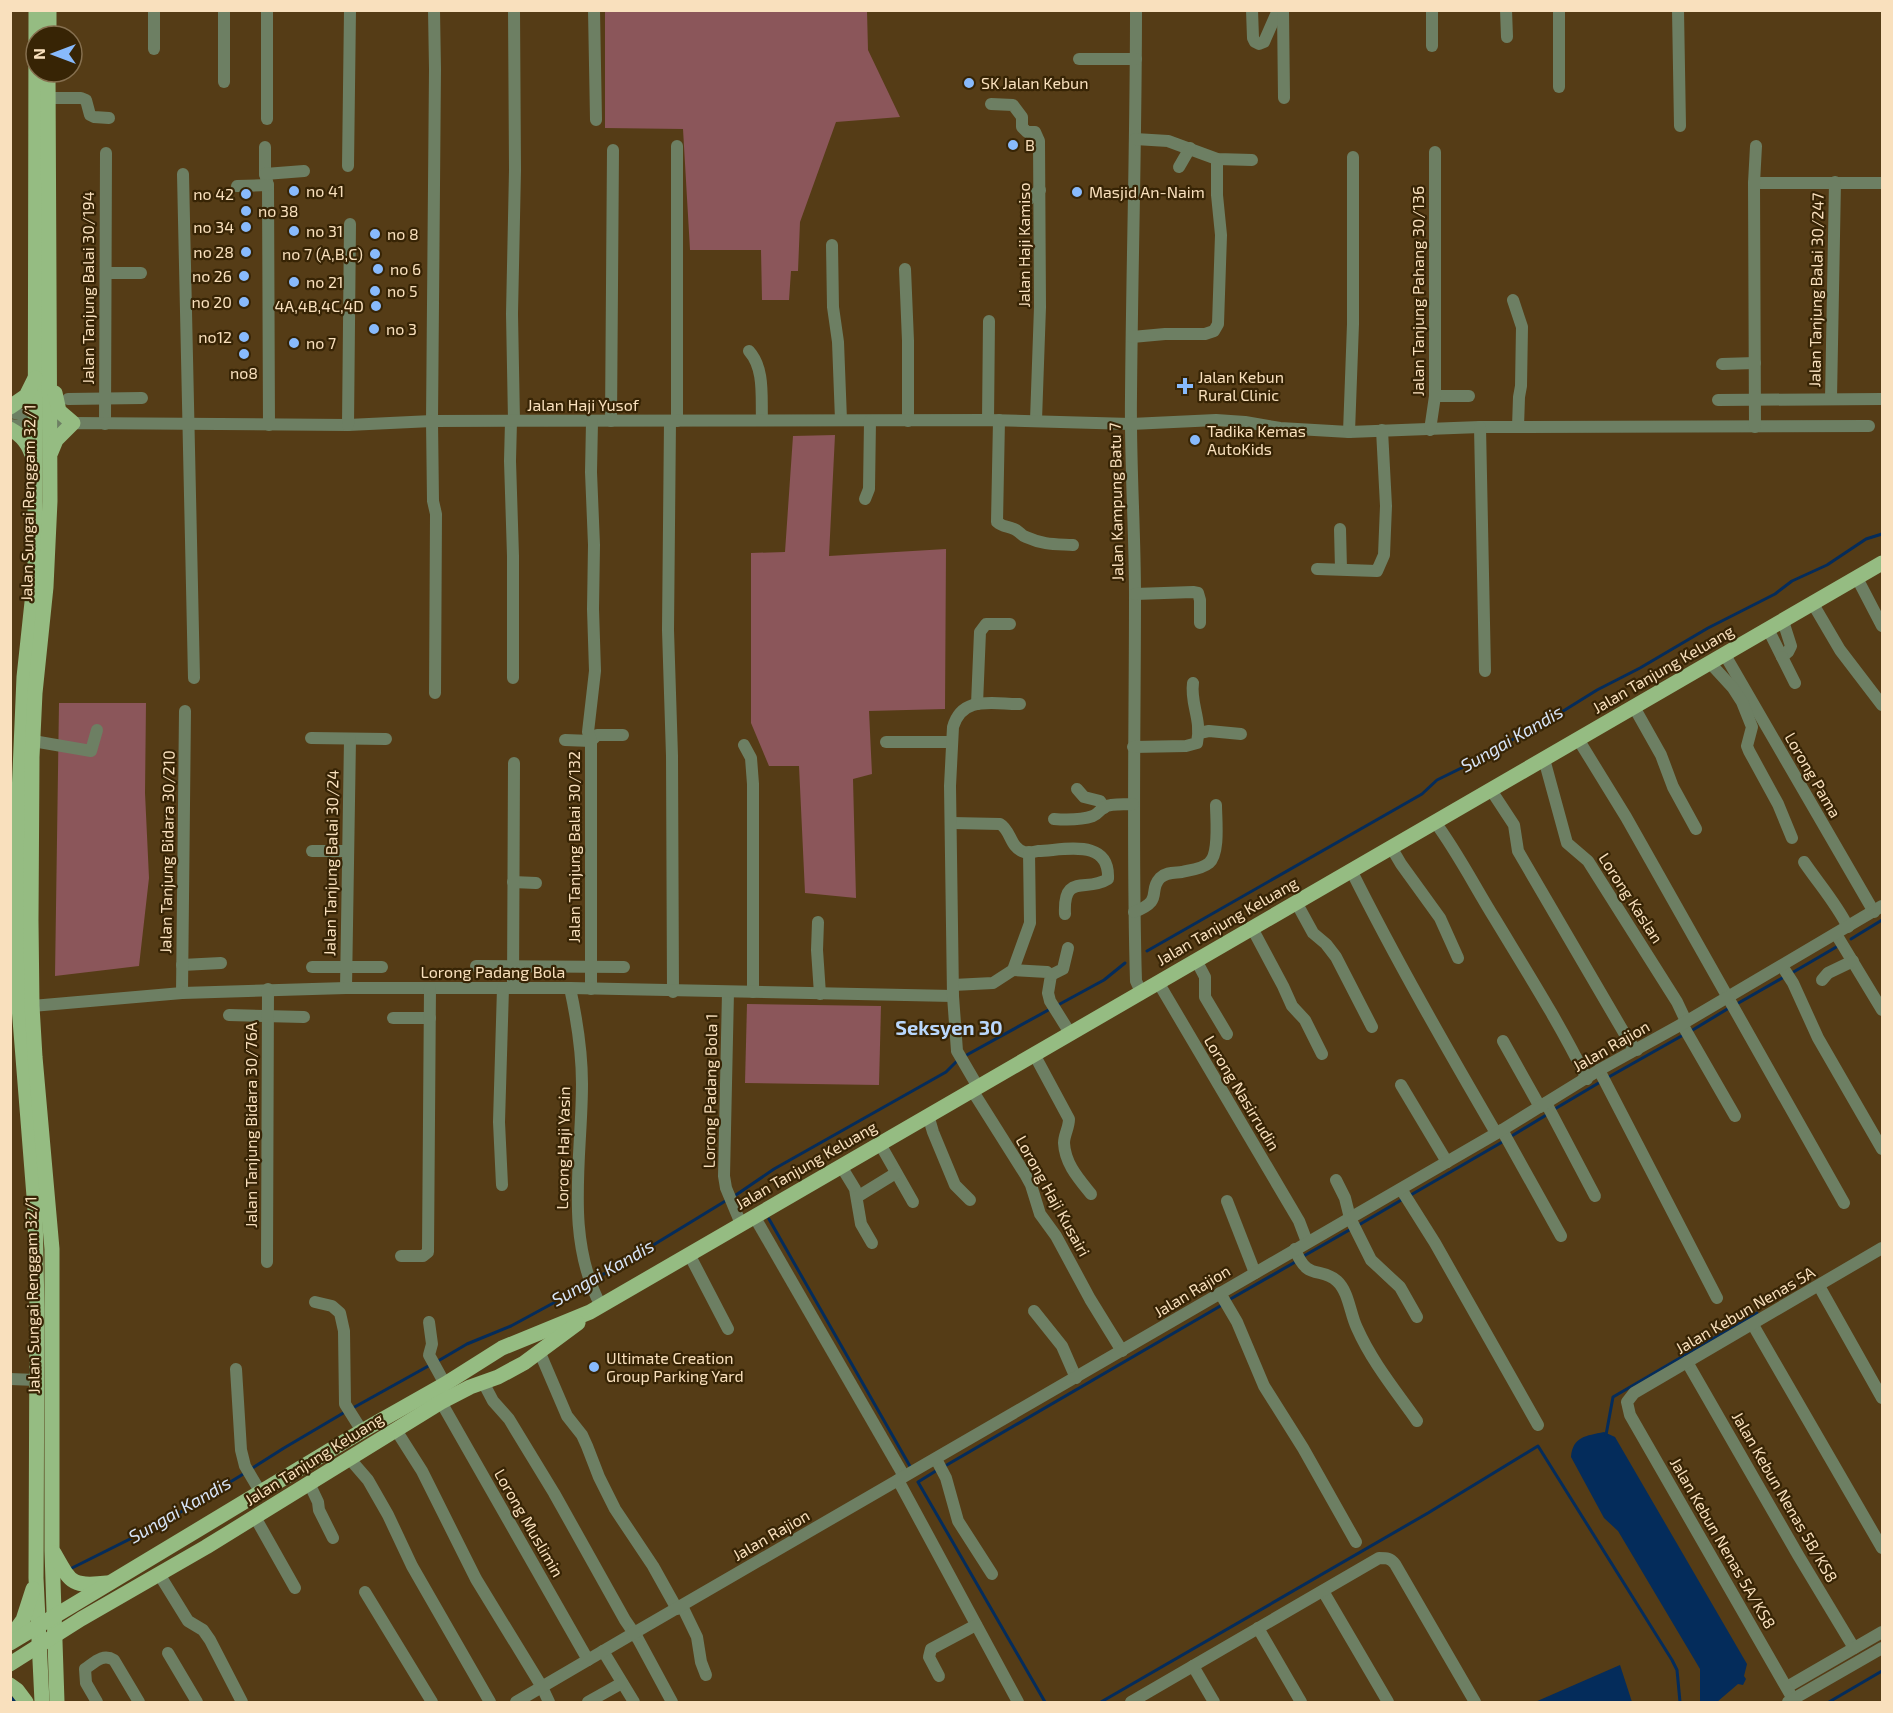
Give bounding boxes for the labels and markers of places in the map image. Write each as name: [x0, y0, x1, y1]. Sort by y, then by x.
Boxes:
place label: SK Jalan Kebun: [981, 73, 1089, 92]
marker: SK Jalan Kebun: [962, 76, 976, 90]
place label: B: [1025, 135, 1035, 154]
marker: B: [1006, 138, 1020, 152]
place label: no 41: [306, 181, 344, 200]
place label: Masjid An-Naim: [1089, 182, 1205, 202]
place label: no 42: [193, 184, 234, 203]
marker: no 41: [287, 184, 301, 198]
marker: Masjid An-Naim: [1070, 185, 1084, 199]
marker: no 42: [239, 187, 253, 201]
place label: no 38: [258, 201, 299, 220]
marker: no 38: [239, 204, 253, 218]
place label: no 34: [193, 217, 234, 236]
marker: no 34: [239, 220, 253, 234]
place label: no 31: [306, 221, 343, 240]
marker: no 31: [287, 224, 301, 238]
place label: no 8: [387, 224, 419, 243]
marker: no 8: [368, 227, 382, 241]
place label: no 28: [193, 242, 234, 261]
place label: no 7 (A,B,C): [282, 244, 363, 263]
marker: no 28: [239, 245, 253, 259]
marker: no 7 (A,B,C): [368, 247, 382, 261]
place label: no 6: [390, 259, 421, 278]
marker: no 6: [371, 262, 385, 276]
place label: no 26: [192, 266, 232, 285]
marker: no 26: [237, 269, 251, 283]
place label: no 21: [306, 272, 343, 291]
marker: no 21: [287, 275, 301, 289]
place label: no 5: [387, 281, 418, 300]
marker: no 5: [368, 284, 382, 298]
place label: no 20: [191, 292, 232, 311]
marker: no 20: [237, 295, 251, 309]
place label: 4A,4B,4C,4D: [275, 296, 364, 315]
marker: 4A,4B,4C,4D: [369, 299, 383, 313]
place label: no 3: [386, 319, 417, 338]
marker: no 3: [367, 322, 381, 336]
place label: no12: [198, 327, 232, 346]
marker: no12: [237, 330, 251, 344]
place label: no 7: [306, 333, 336, 352]
marker: no 7: [287, 336, 301, 350]
marker: no8: [237, 347, 251, 361]
place label: no8: [230, 363, 258, 382]
place label: Jalan Kebun Rural Clinic: [1198, 367, 1284, 404]
marker: Jalan Kebun Rural Clinic: [1176, 377, 1194, 395]
place label: Tadika Kemas AutoKids: [1207, 421, 1306, 458]
marker: Tadika Kemas AutoKids: [1188, 433, 1202, 447]
place label: Ultimate Creation Group Parking Yard: [606, 1348, 744, 1385]
marker: Ultimate Creation Group Parking Yard: [587, 1360, 601, 1374]

